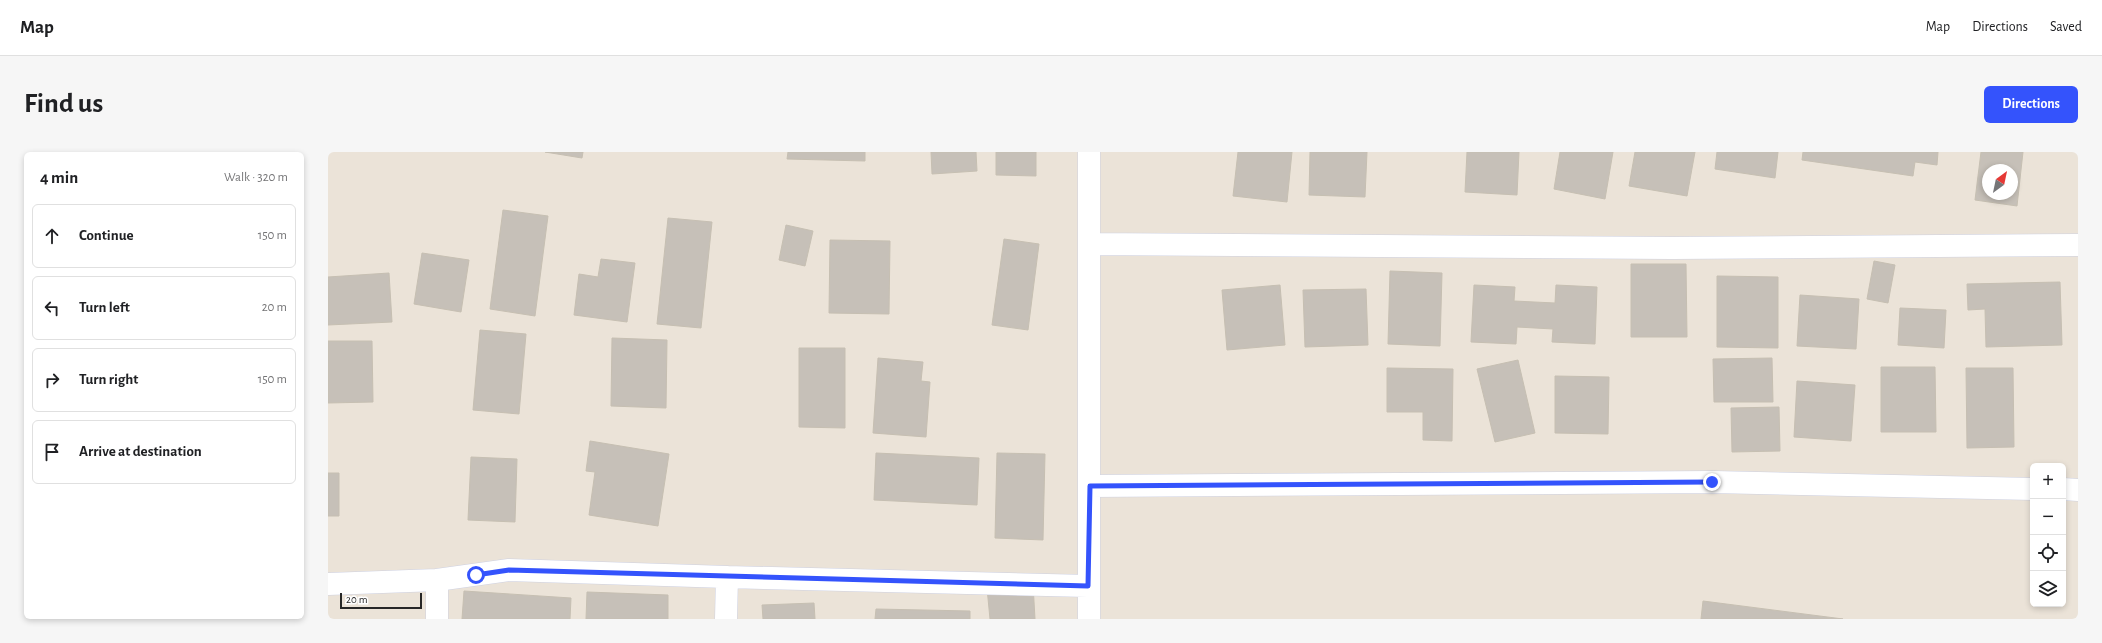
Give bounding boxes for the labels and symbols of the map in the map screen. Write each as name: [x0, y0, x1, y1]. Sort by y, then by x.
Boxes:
north arrow: [1982, 164, 2018, 200]
route end: [1703, 473, 1721, 491]
route start: [467, 566, 485, 584]
scale bar: [340, 591, 422, 610]

